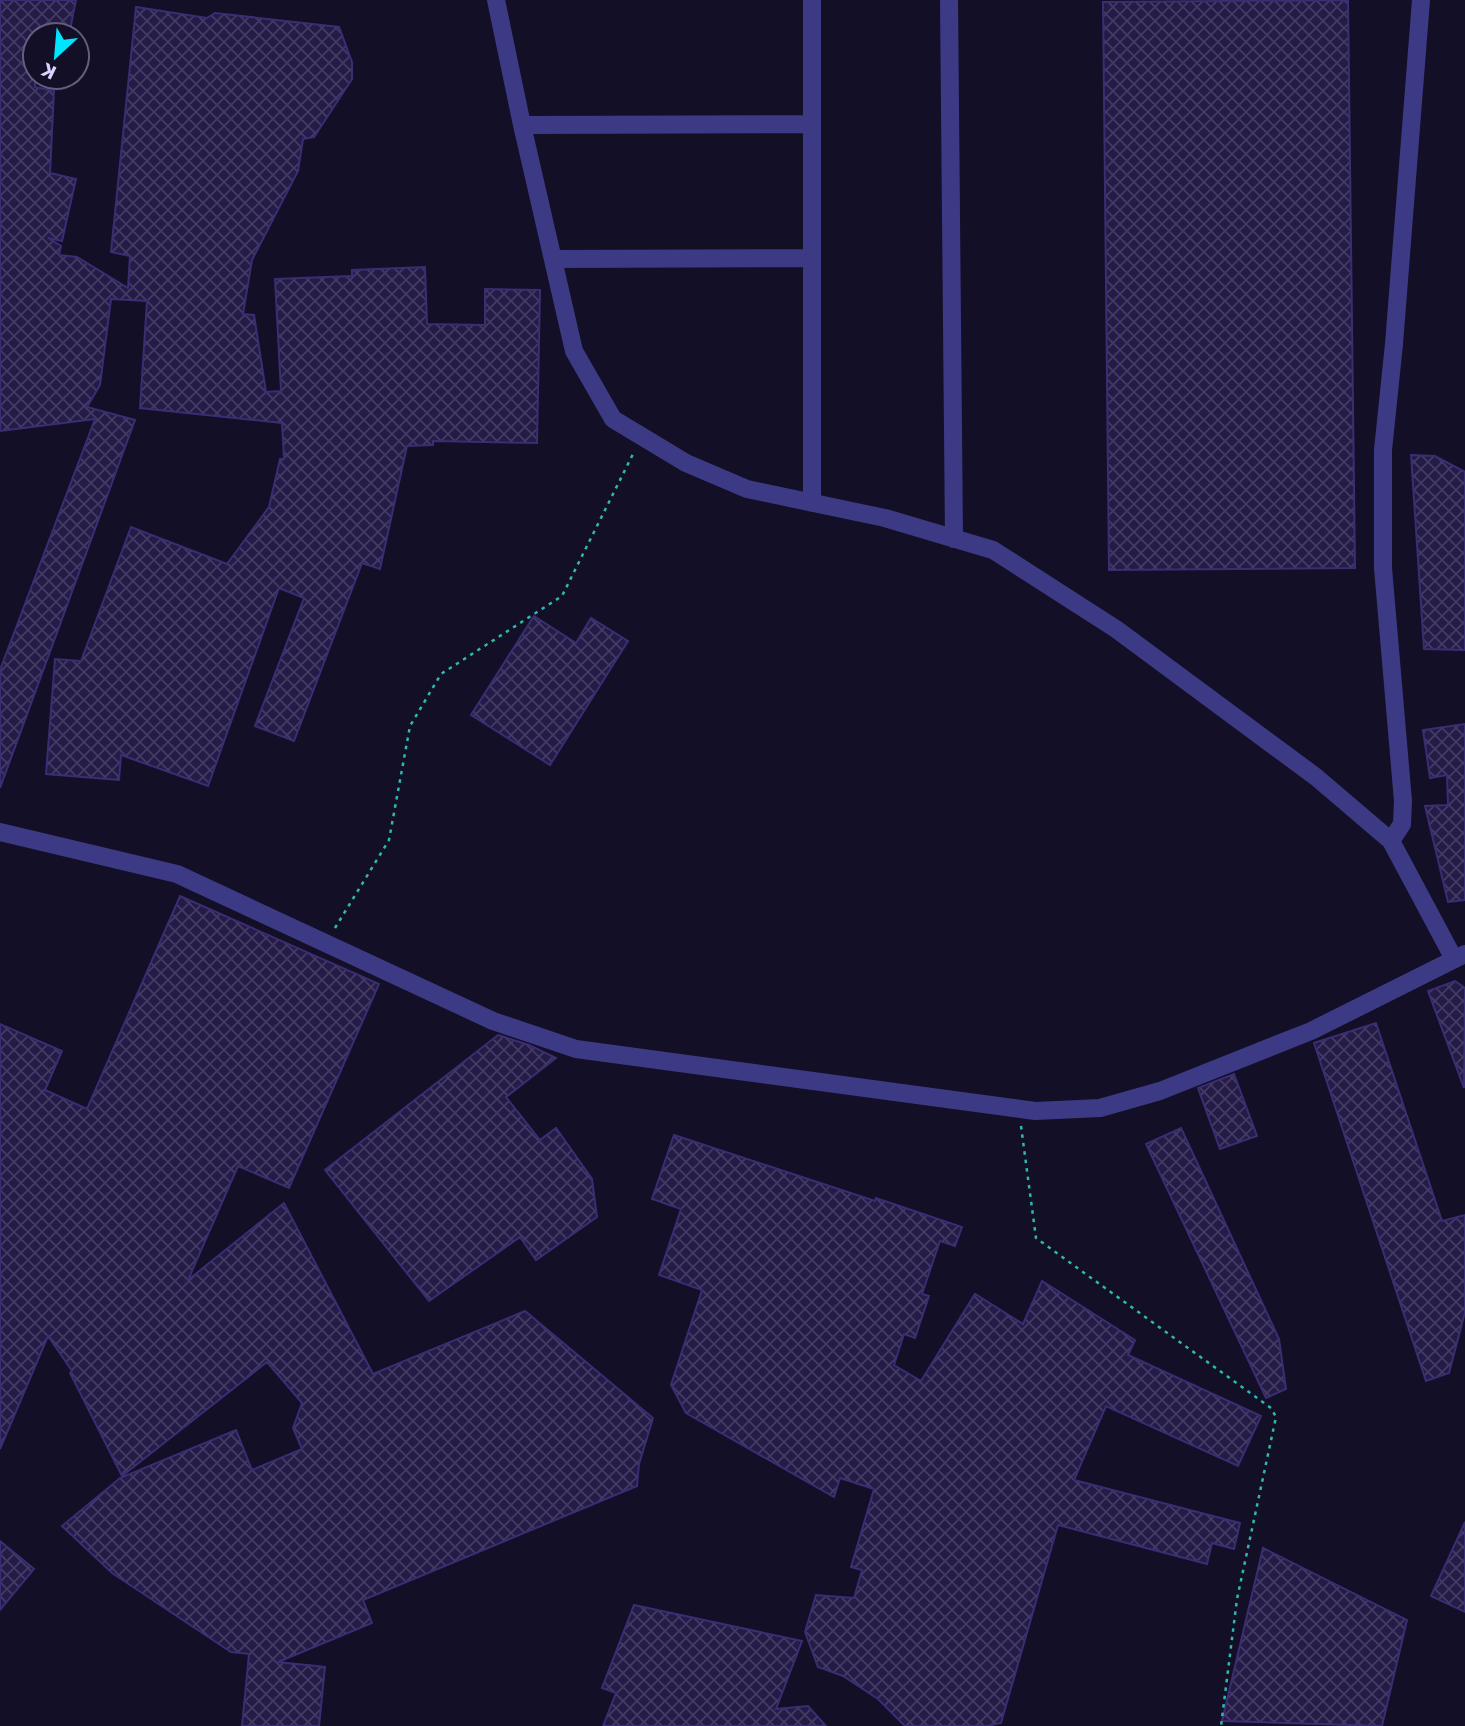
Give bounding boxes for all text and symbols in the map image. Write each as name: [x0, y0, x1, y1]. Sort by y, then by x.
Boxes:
north arrow: [21, 21, 91, 91]
text: K: [37, 56, 61, 86]

